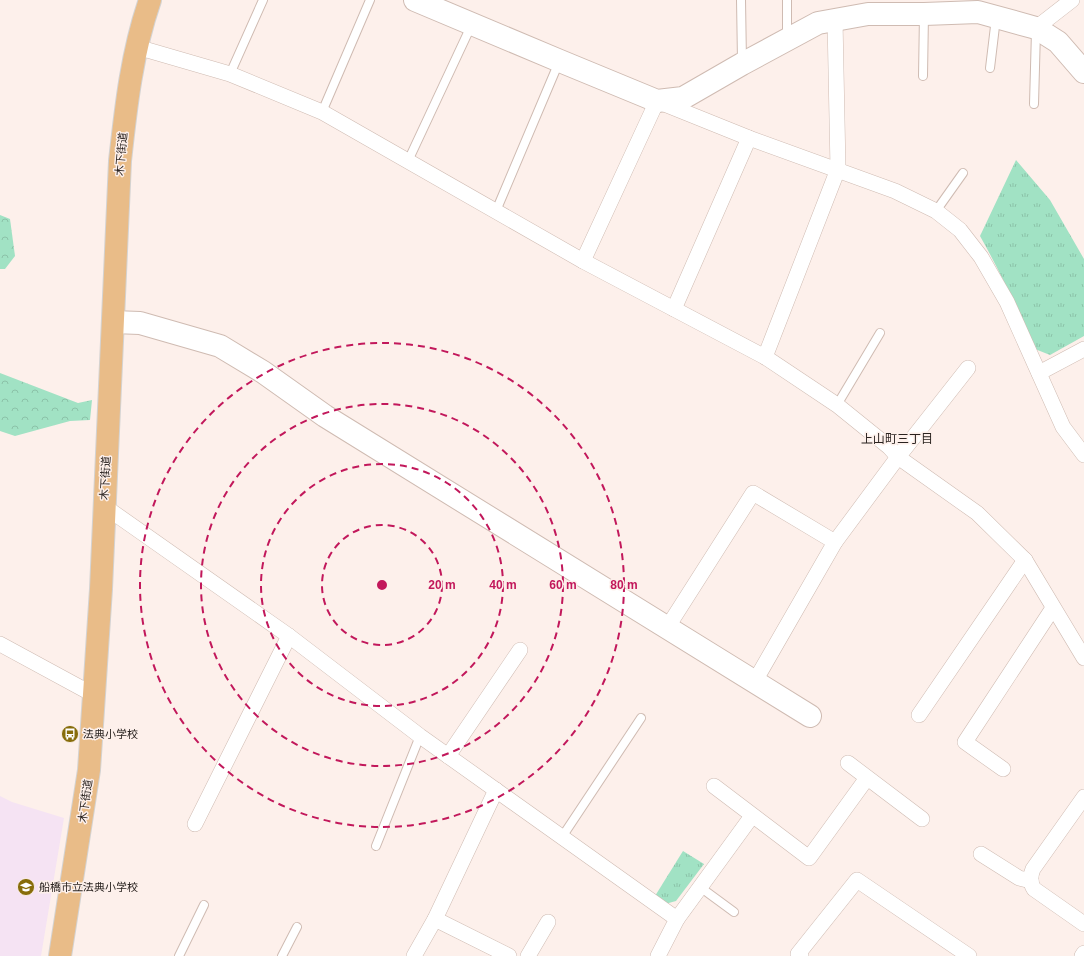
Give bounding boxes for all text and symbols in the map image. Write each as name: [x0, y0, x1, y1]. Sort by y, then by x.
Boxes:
street label: 木下街道: [113, 132, 129, 176]
district label: 上山町三丁目: [861, 432, 933, 446]
street label: 木下街道: [98, 456, 112, 500]
centre of rings: [375, 578, 389, 592]
text: 20 m: [428, 578, 456, 592]
text: 40 m: [489, 578, 517, 592]
text: 60 m: [549, 578, 577, 592]
text: 80 m: [610, 578, 638, 592]
bus stop icon: 法典小学校: [60, 724, 80, 744]
place label: 法典小学校: [83, 728, 138, 740]
street label: 木下街道: [76, 778, 94, 824]
school or university icon: 船橋市立法典小学校: [16, 877, 36, 897]
place label: 船橋市立法典小学校: [39, 881, 138, 893]

